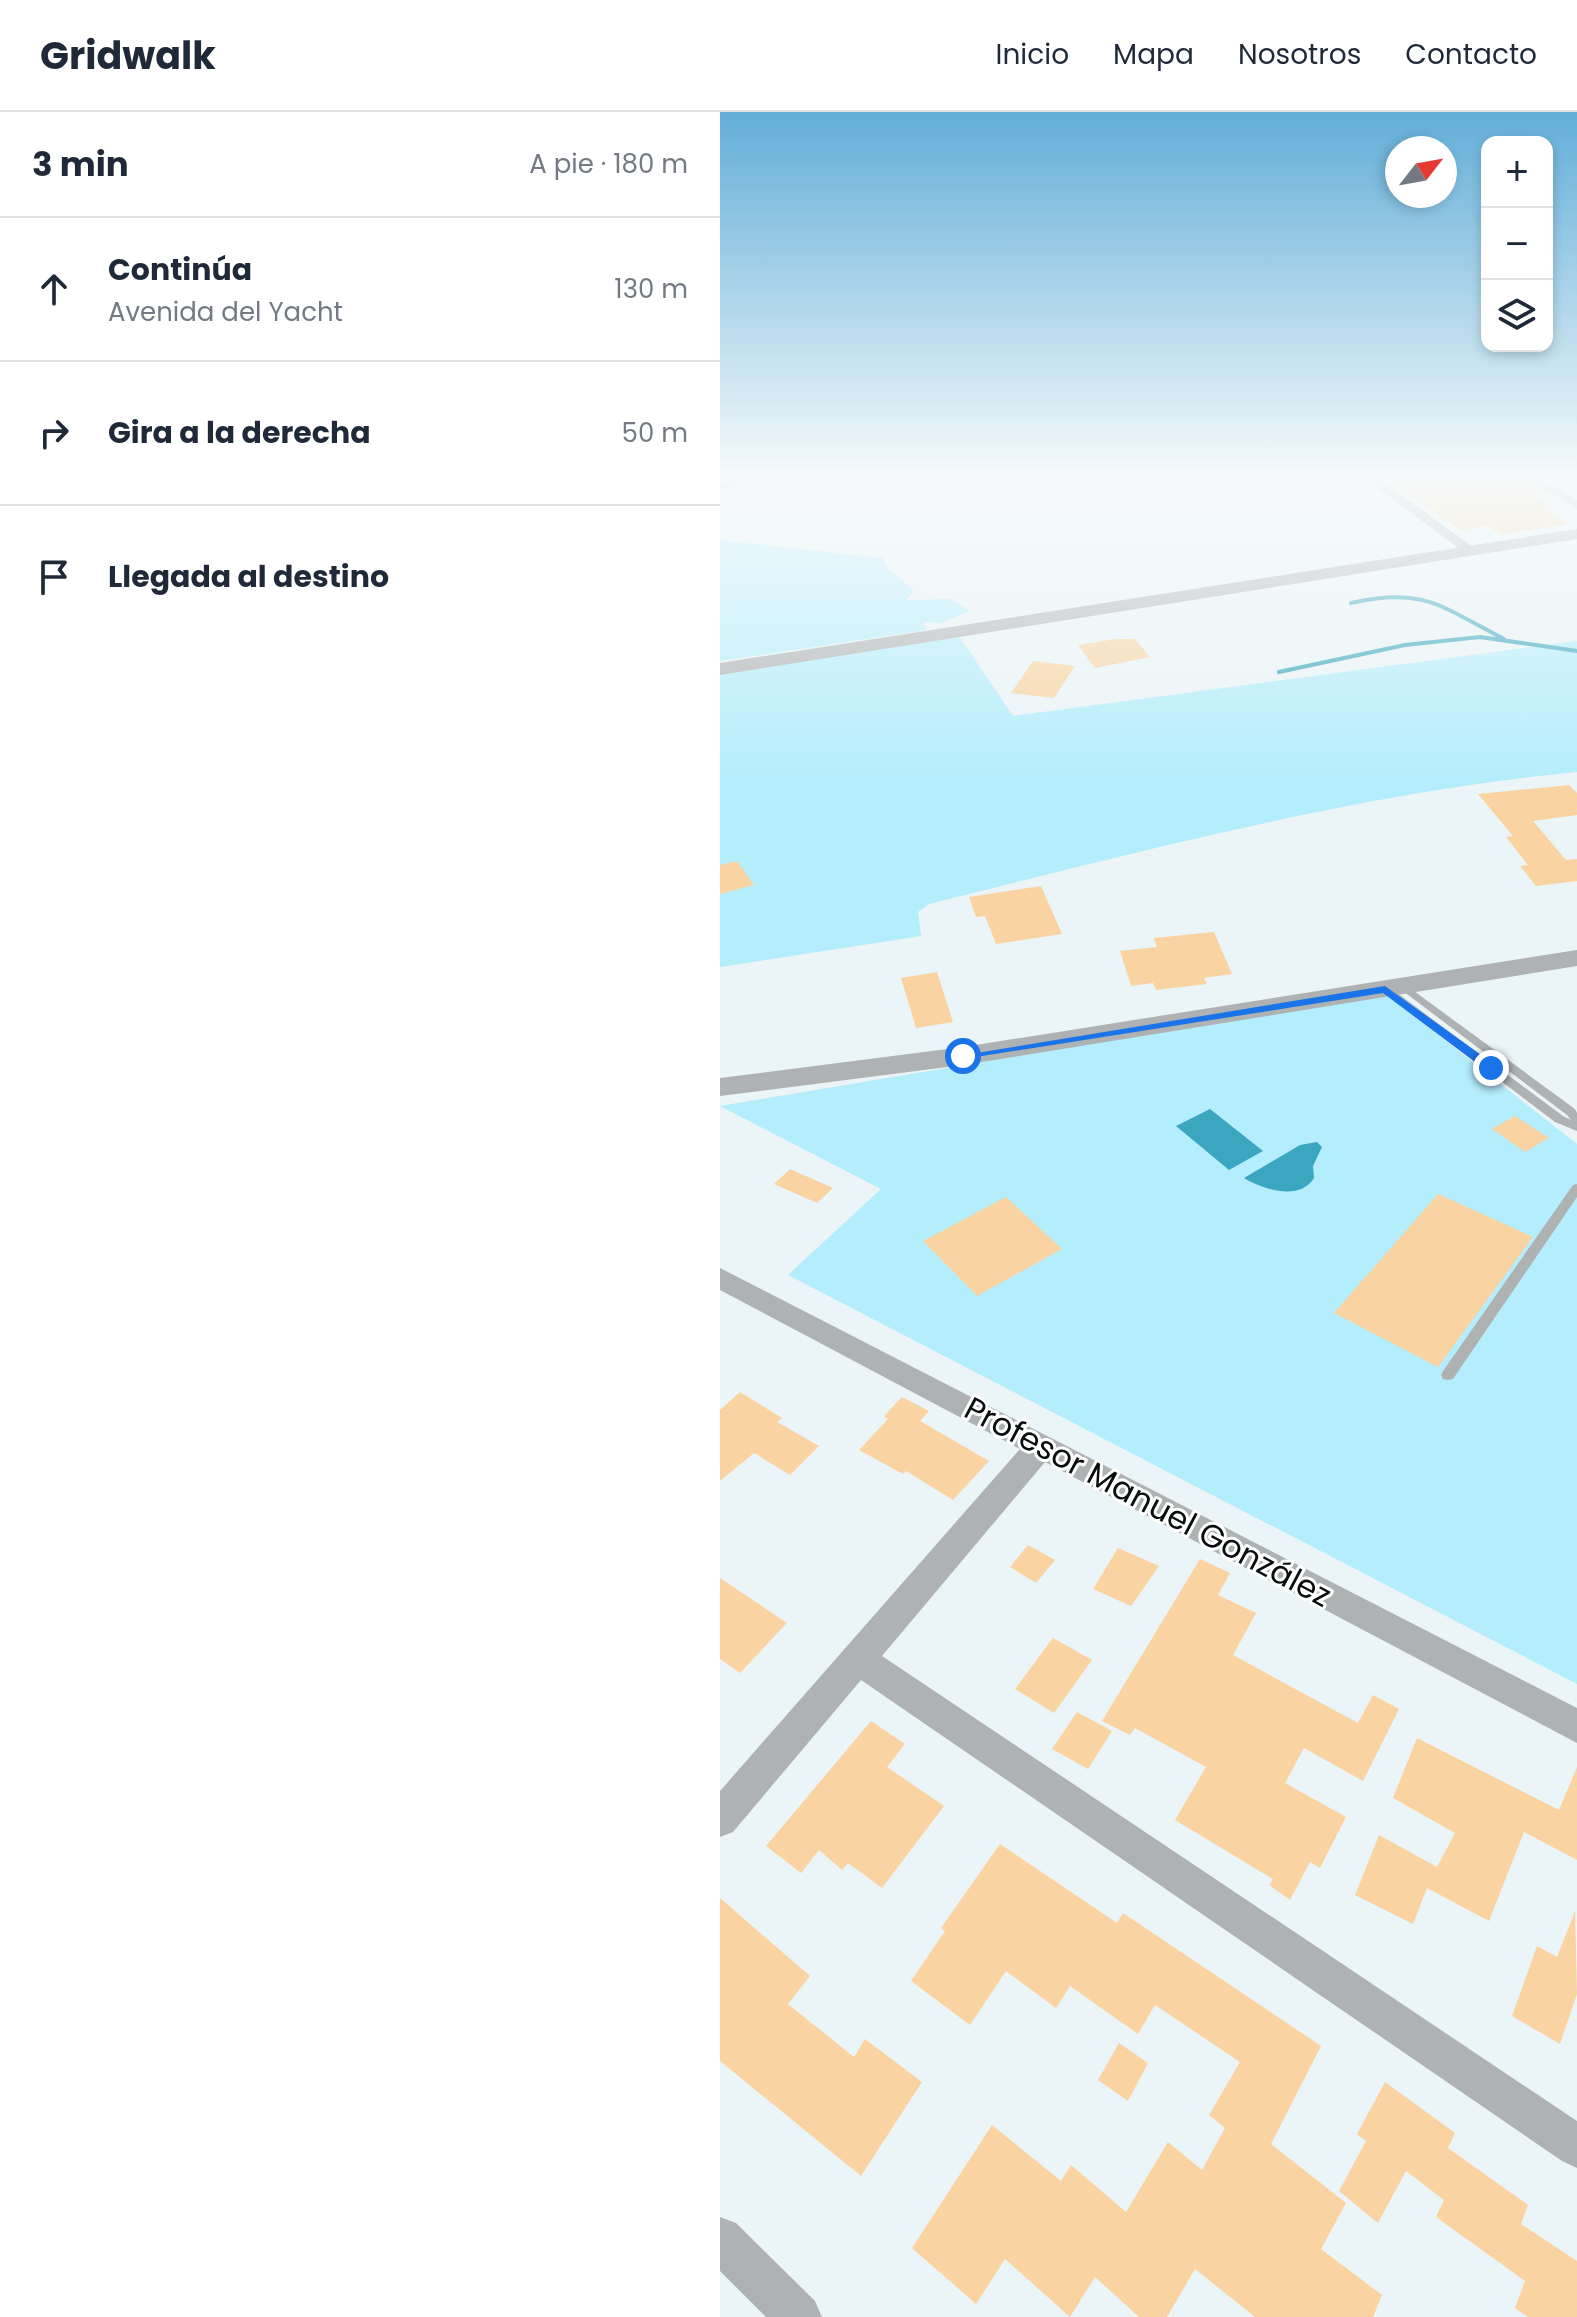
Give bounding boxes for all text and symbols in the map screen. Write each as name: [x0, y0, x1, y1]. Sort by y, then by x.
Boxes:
text: Gridwalk: [40, 29, 216, 82]
text: Inicio: [996, 35, 1069, 74]
text: Mapa: [1113, 35, 1194, 74]
text: Nosotros: [1238, 35, 1361, 74]
text: Contacto: [1405, 35, 1537, 74]
north arrow: [1385, 136, 1457, 208]
map controls: [1481, 136, 1553, 352]
button: +: [1481, 136, 1553, 208]
text: 3 min: [32, 140, 129, 188]
text: A pie · 180 m: [529, 146, 688, 182]
button: −: [1481, 208, 1553, 280]
text: Continúa: [108, 248, 252, 291]
icon: ahead: [32, 267, 76, 311]
text: 130 m: [614, 271, 688, 307]
button: layers: [1481, 280, 1553, 352]
text: Avenida del Yacht: [108, 294, 343, 330]
icon: right: [32, 411, 76, 455]
text: Gira a la derecha: [108, 411, 371, 454]
text: 50 m: [622, 415, 688, 451]
icon: arrive: [32, 555, 76, 599]
text: Llegada al destino: [108, 555, 389, 598]
route start: [945, 1038, 981, 1074]
route end: [1473, 1050, 1509, 1086]
street label: Profesor Manuel González: [957, 1386, 1340, 1618]

